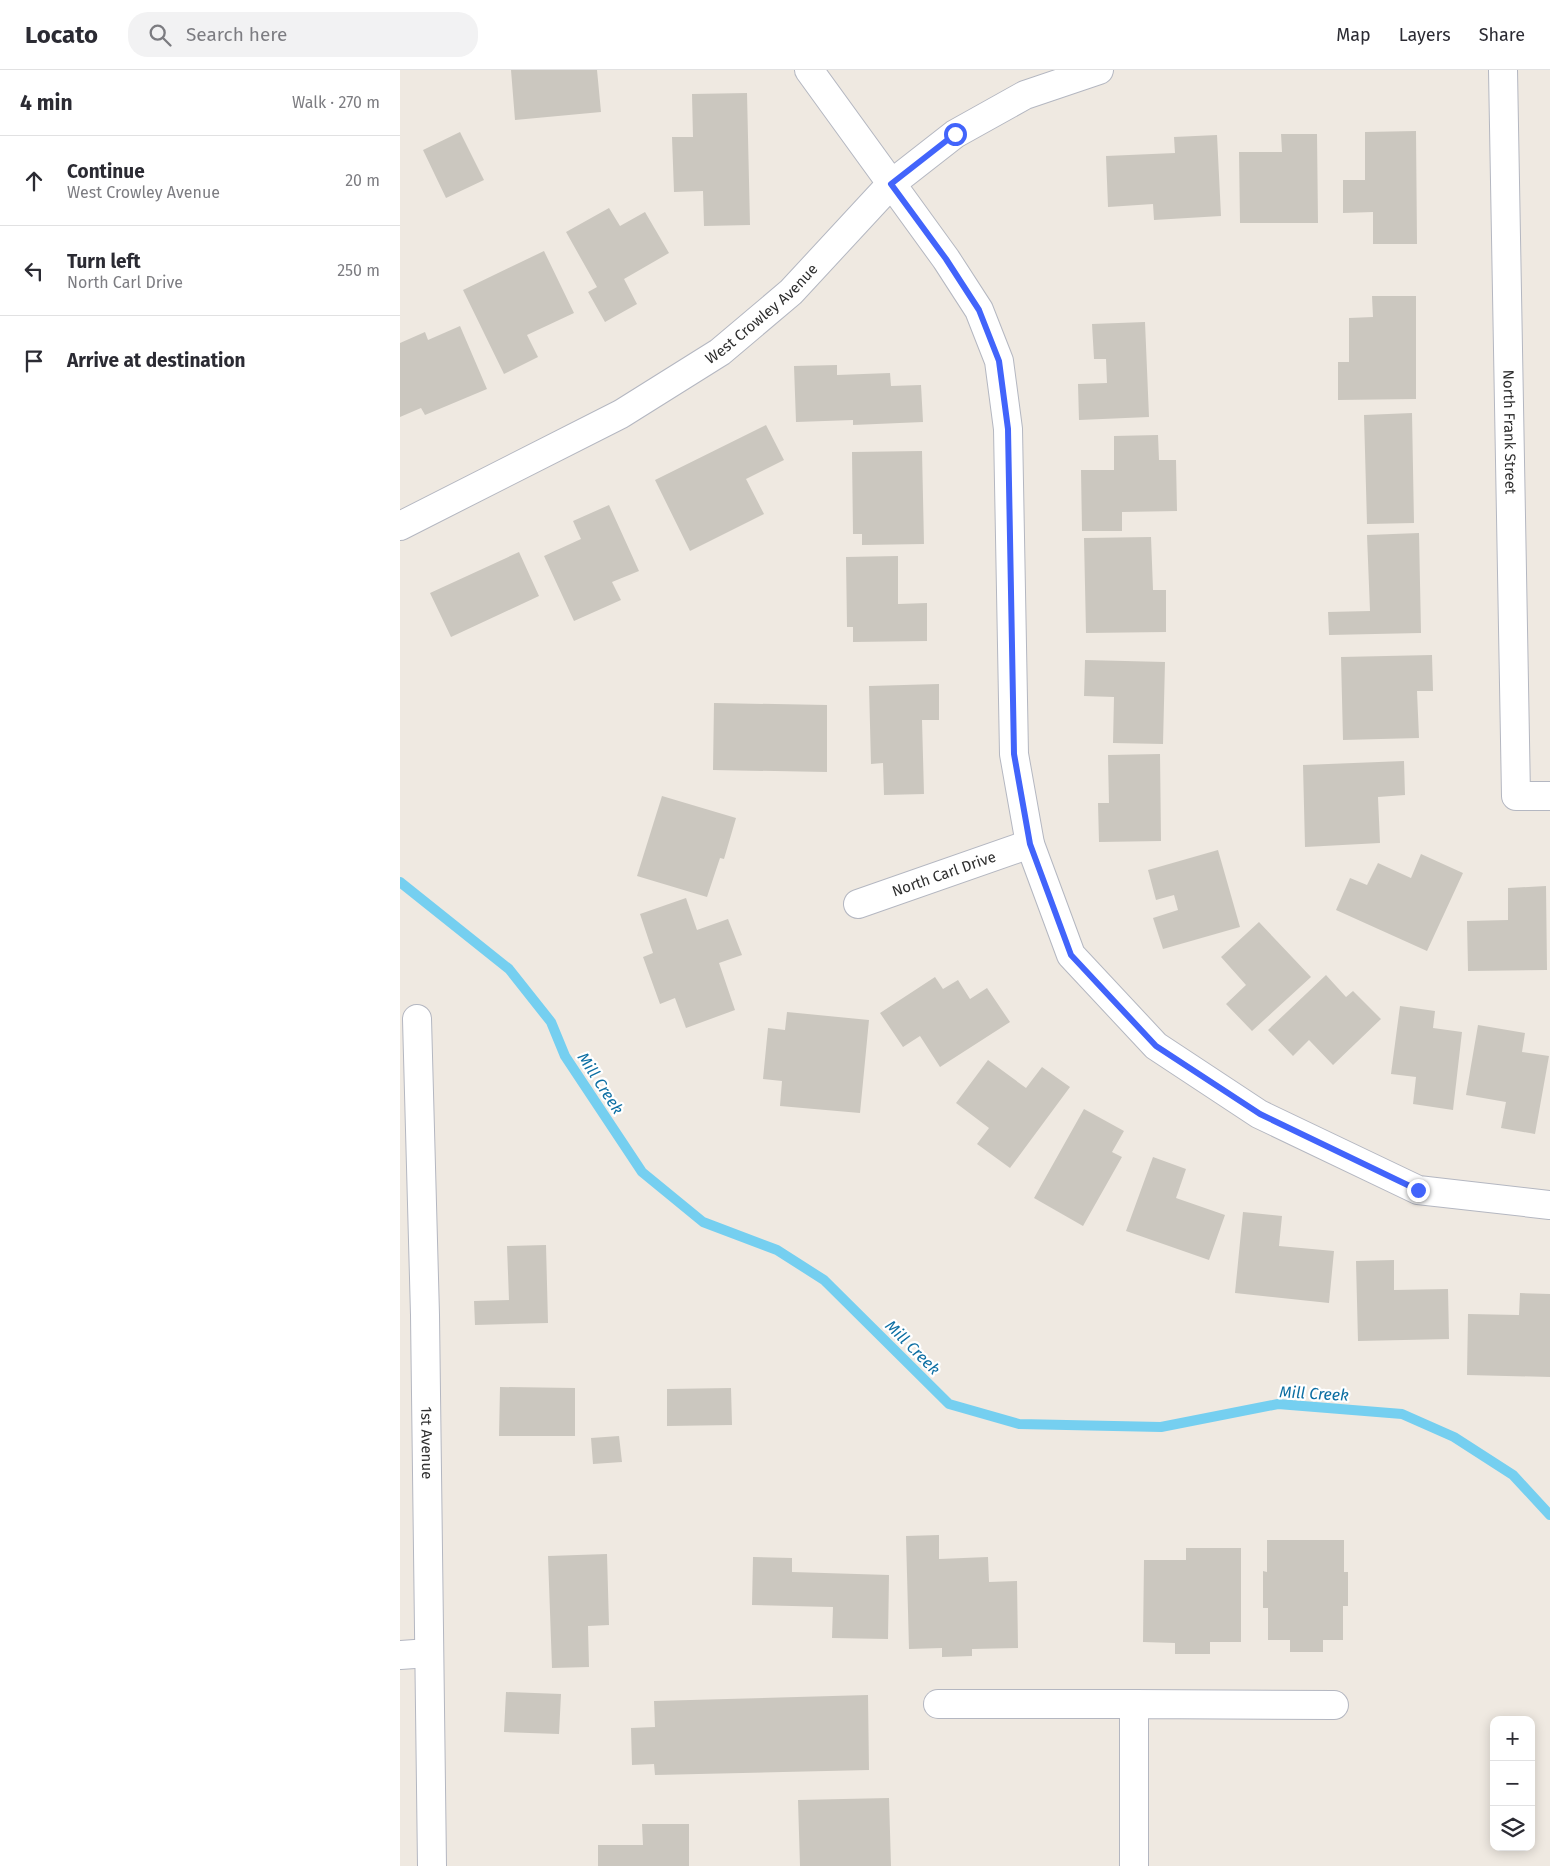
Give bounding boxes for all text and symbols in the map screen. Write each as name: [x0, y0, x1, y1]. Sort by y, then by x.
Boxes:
search box: [128, 12, 478, 57]
text: Locato: [25, 21, 98, 49]
icon: search: [146, 21, 174, 49]
text: Search here: [186, 23, 287, 46]
text: Map: [1336, 24, 1371, 46]
text: Layers: [1399, 24, 1451, 46]
text: Share: [1479, 24, 1525, 46]
text: 4 min: [20, 90, 73, 116]
text: Walk · 270 m: [292, 93, 380, 112]
route start: [944, 123, 967, 146]
text: Continue: [67, 160, 145, 183]
icon: ahead: [20, 167, 48, 195]
text: 20 m: [345, 171, 380, 190]
text: West Crowley Avenue: [67, 183, 220, 202]
text: Turn left: [67, 250, 141, 273]
icon: left: [20, 257, 48, 285]
street label: West Crowley Avenue: [702, 260, 822, 368]
text: 250 m: [337, 261, 380, 280]
text: North Carl Drive: [67, 273, 183, 292]
icon: arrive: [20, 347, 48, 375]
text: Arrive at destination: [67, 349, 246, 372]
street label: North Frank Street: [1499, 370, 1520, 495]
street label: North Carl Drive: [890, 848, 998, 900]
water label: Mill Creek: [574, 1049, 628, 1118]
route end: [1407, 1179, 1430, 1202]
water label: Mill Creek: [881, 1316, 944, 1379]
water label: Mill Creek: [1279, 1382, 1350, 1405]
street label: 1st Avenue: [417, 1406, 436, 1479]
map controls: [1490, 1716, 1535, 1851]
button: +: [1490, 1716, 1535, 1761]
button: −: [1490, 1761, 1535, 1806]
button: layers: [1490, 1806, 1535, 1851]

